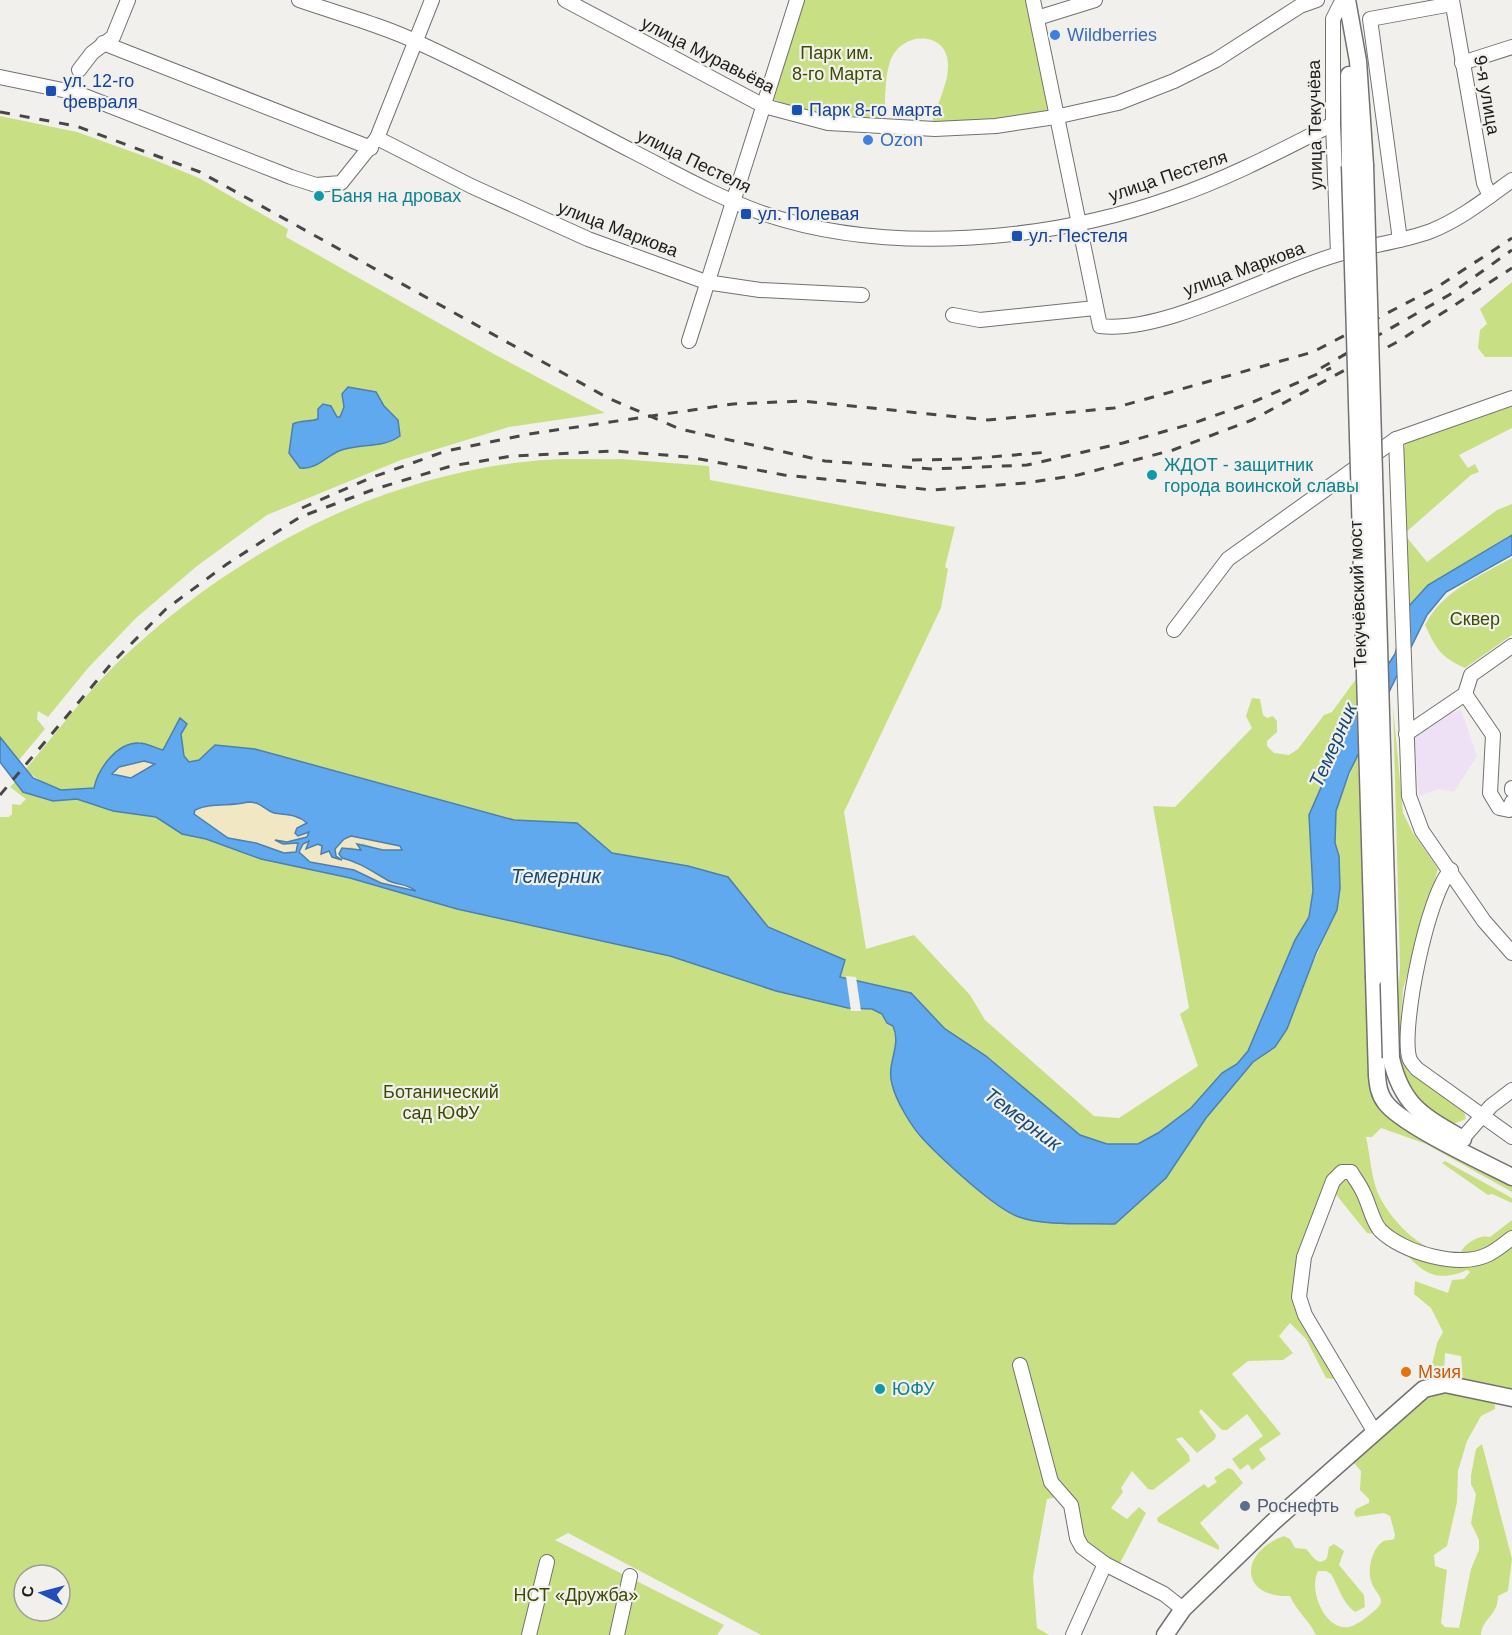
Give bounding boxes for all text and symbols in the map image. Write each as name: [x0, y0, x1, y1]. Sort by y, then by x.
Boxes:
street label: улица Муравьёва: [638, 13, 779, 98]
place label: Wildberries: [1067, 25, 1157, 45]
marker: Wildberries: [1048, 28, 1062, 42]
park label: Парк им. 8-го Марта: [792, 43, 883, 84]
street label: 9-я улица: [1470, 54, 1504, 137]
street label: улица Текучёва: [1304, 59, 1326, 190]
place label: ул. 12-го февраля: [63, 71, 138, 112]
marker: ул. 12-го февраля: [44, 84, 58, 98]
place label: Парк 8-го марта: [809, 100, 943, 120]
marker: Парк 8-го марта: [790, 103, 804, 117]
street label: улица Пестеля: [634, 125, 754, 197]
place label: Ozon: [880, 130, 923, 150]
marker: Ozon: [861, 133, 875, 147]
street label: улица Пестеля: [1106, 146, 1230, 206]
place label: Баня на дровах: [331, 186, 461, 206]
marker: Баня на дровах: [312, 189, 326, 203]
street label: улица Маркова: [555, 197, 682, 261]
place label: ул. Полевая: [758, 204, 859, 224]
marker: ул. Полевая: [739, 207, 753, 221]
place label: ул. Пестеля: [1029, 226, 1128, 246]
marker: ул. Пестеля: [1010, 229, 1024, 243]
street label: улица Маркова: [1181, 238, 1308, 300]
place label: ЖДОТ - защитник города воинской славы: [1164, 455, 1359, 496]
marker: ЖДОТ - защитник города воинской славы: [1145, 468, 1159, 482]
street label: Текучёвский мост: [1345, 520, 1371, 668]
park label: Сквер: [1450, 609, 1500, 629]
water label: Темерник: [1305, 698, 1362, 791]
water label: Темерник: [511, 865, 603, 887]
park label: Ботанический сад ЮФУ: [383, 1082, 499, 1123]
water label: Темерник: [980, 1083, 1067, 1156]
place label: Мзия: [1418, 1362, 1461, 1382]
marker: Мзия: [1399, 1365, 1413, 1379]
place label: ЮФУ: [892, 1379, 935, 1399]
marker: ЮФУ: [873, 1382, 887, 1396]
place label: Роснефть: [1257, 1496, 1339, 1516]
marker: Роснефть: [1238, 1499, 1252, 1513]
north arrow: [12, 1563, 72, 1623]
text: С: [19, 1584, 37, 1598]
park label: НСТ «Дружба»: [514, 1585, 638, 1605]

